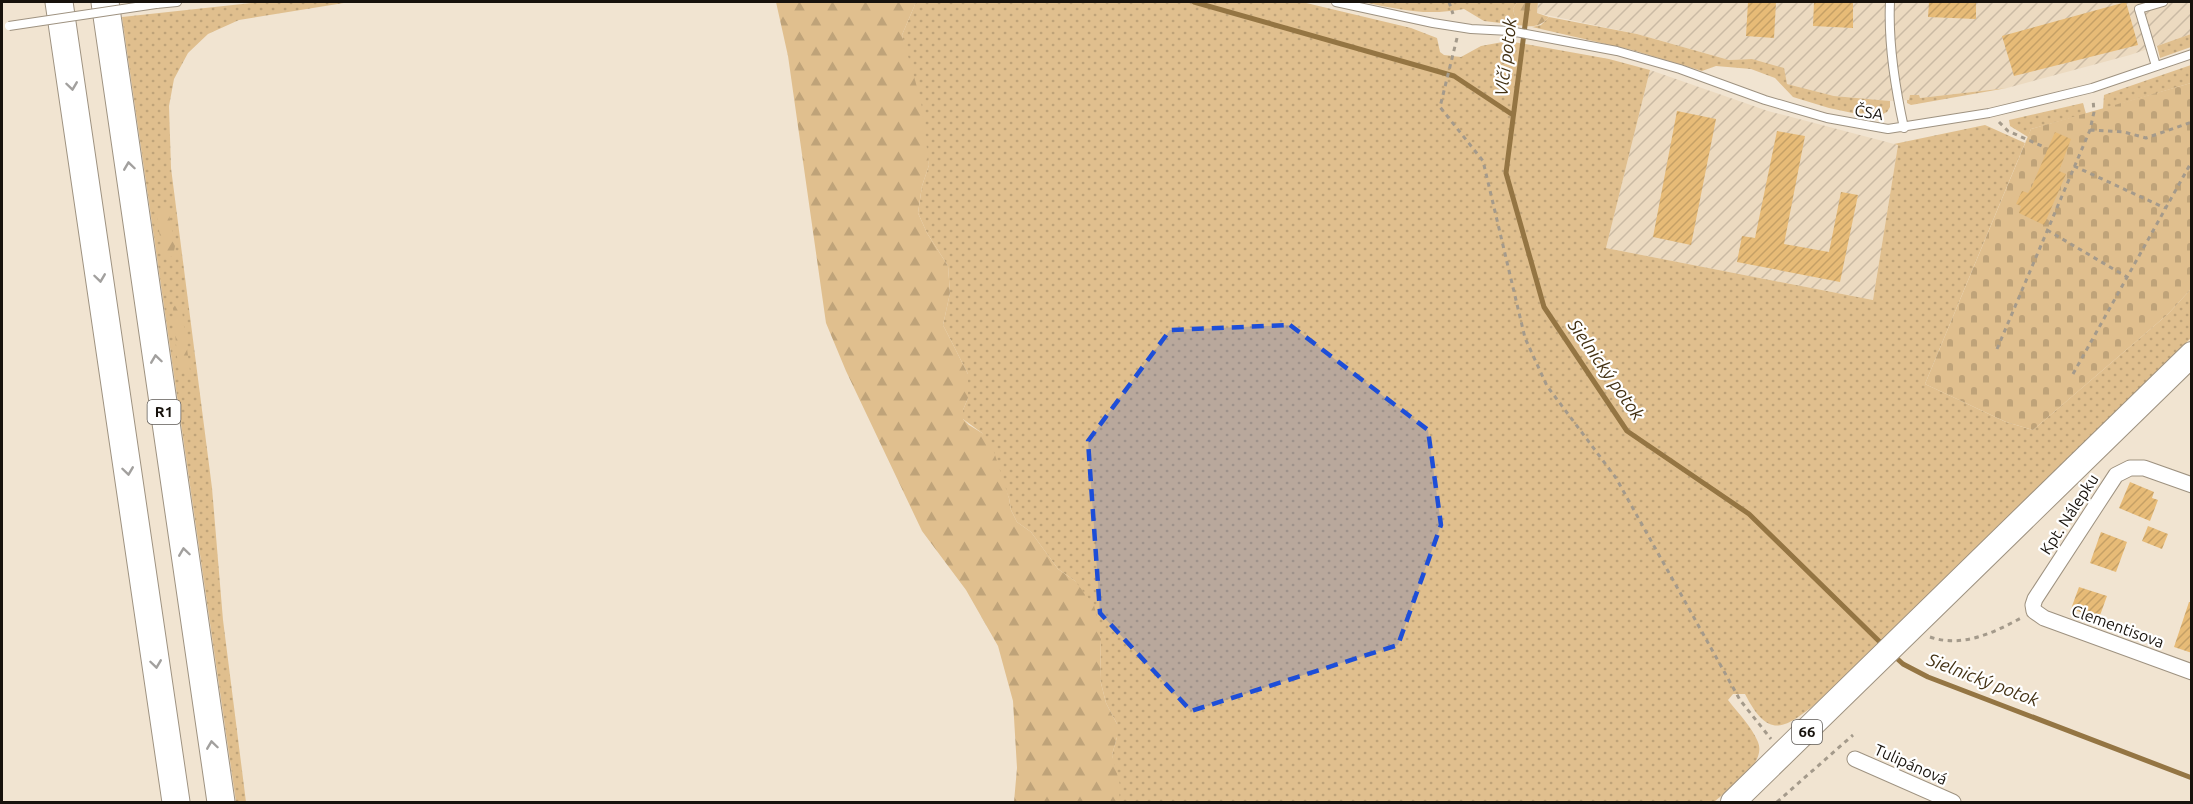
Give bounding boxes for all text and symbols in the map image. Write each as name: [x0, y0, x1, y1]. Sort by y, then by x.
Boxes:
water label: Vlčí potok: [1490, 16, 1520, 97]
one-way arrow: [65, 81, 77, 90]
street label: ČSA: [1853, 100, 1885, 123]
one-way arrow: [123, 161, 135, 170]
one-way arrow: [93, 274, 105, 283]
water label: Sielnický potok: [1564, 315, 1649, 424]
one-way arrow: [151, 354, 163, 363]
road number: R1: [148, 400, 180, 424]
one-way arrow: [121, 467, 133, 476]
street label: Kpt. Nálepku: [2036, 470, 2102, 558]
one-way arrow: [179, 547, 191, 556]
street label: Clementisova: [2069, 601, 2167, 651]
water label: Sielnický potok: [1924, 648, 2043, 710]
one-way arrow: [150, 660, 162, 669]
road number: 66: [1792, 720, 1822, 744]
one-way arrow: [207, 740, 219, 749]
street label: Tulipánová: [1872, 740, 1950, 788]

